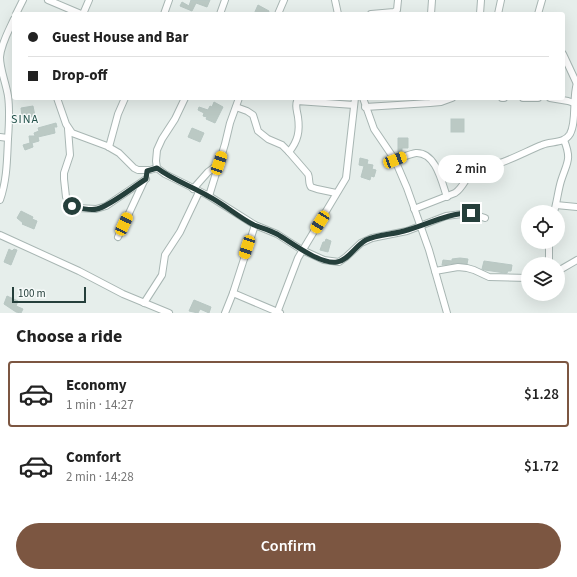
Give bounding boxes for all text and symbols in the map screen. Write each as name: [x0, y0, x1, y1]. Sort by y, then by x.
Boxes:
text: Guest House and Bar: [52, 27, 188, 48]
text: Drop-off: [52, 65, 107, 86]
district label: SINA: [11, 111, 39, 128]
car: [209, 150, 229, 176]
car: [382, 150, 408, 170]
callout: 2 min: [438, 155, 504, 183]
text: 2 min: [456, 160, 486, 178]
route start: [63, 197, 81, 215]
route end: [462, 204, 480, 222]
map controls: [521, 205, 565, 301]
button: locate: [521, 205, 565, 249]
car: [308, 209, 332, 235]
car: [113, 211, 135, 237]
car: [238, 234, 256, 260]
button: layers: [521, 257, 565, 301]
scale bar: [12, 285, 86, 304]
text: 100 m: [18, 286, 46, 301]
text: Choose a ride: [16, 324, 122, 349]
text: Economy: [66, 375, 127, 396]
icon: car: [18, 376, 54, 412]
text: $1.28: [524, 384, 559, 405]
text: 1 min · 14:27: [66, 396, 134, 414]
text: Comfort: [66, 447, 121, 468]
icon: car: [18, 448, 54, 484]
text: $1.72: [524, 456, 559, 477]
text: 2 min · 14:28: [66, 468, 134, 486]
button: Confirm: [16, 523, 561, 569]

